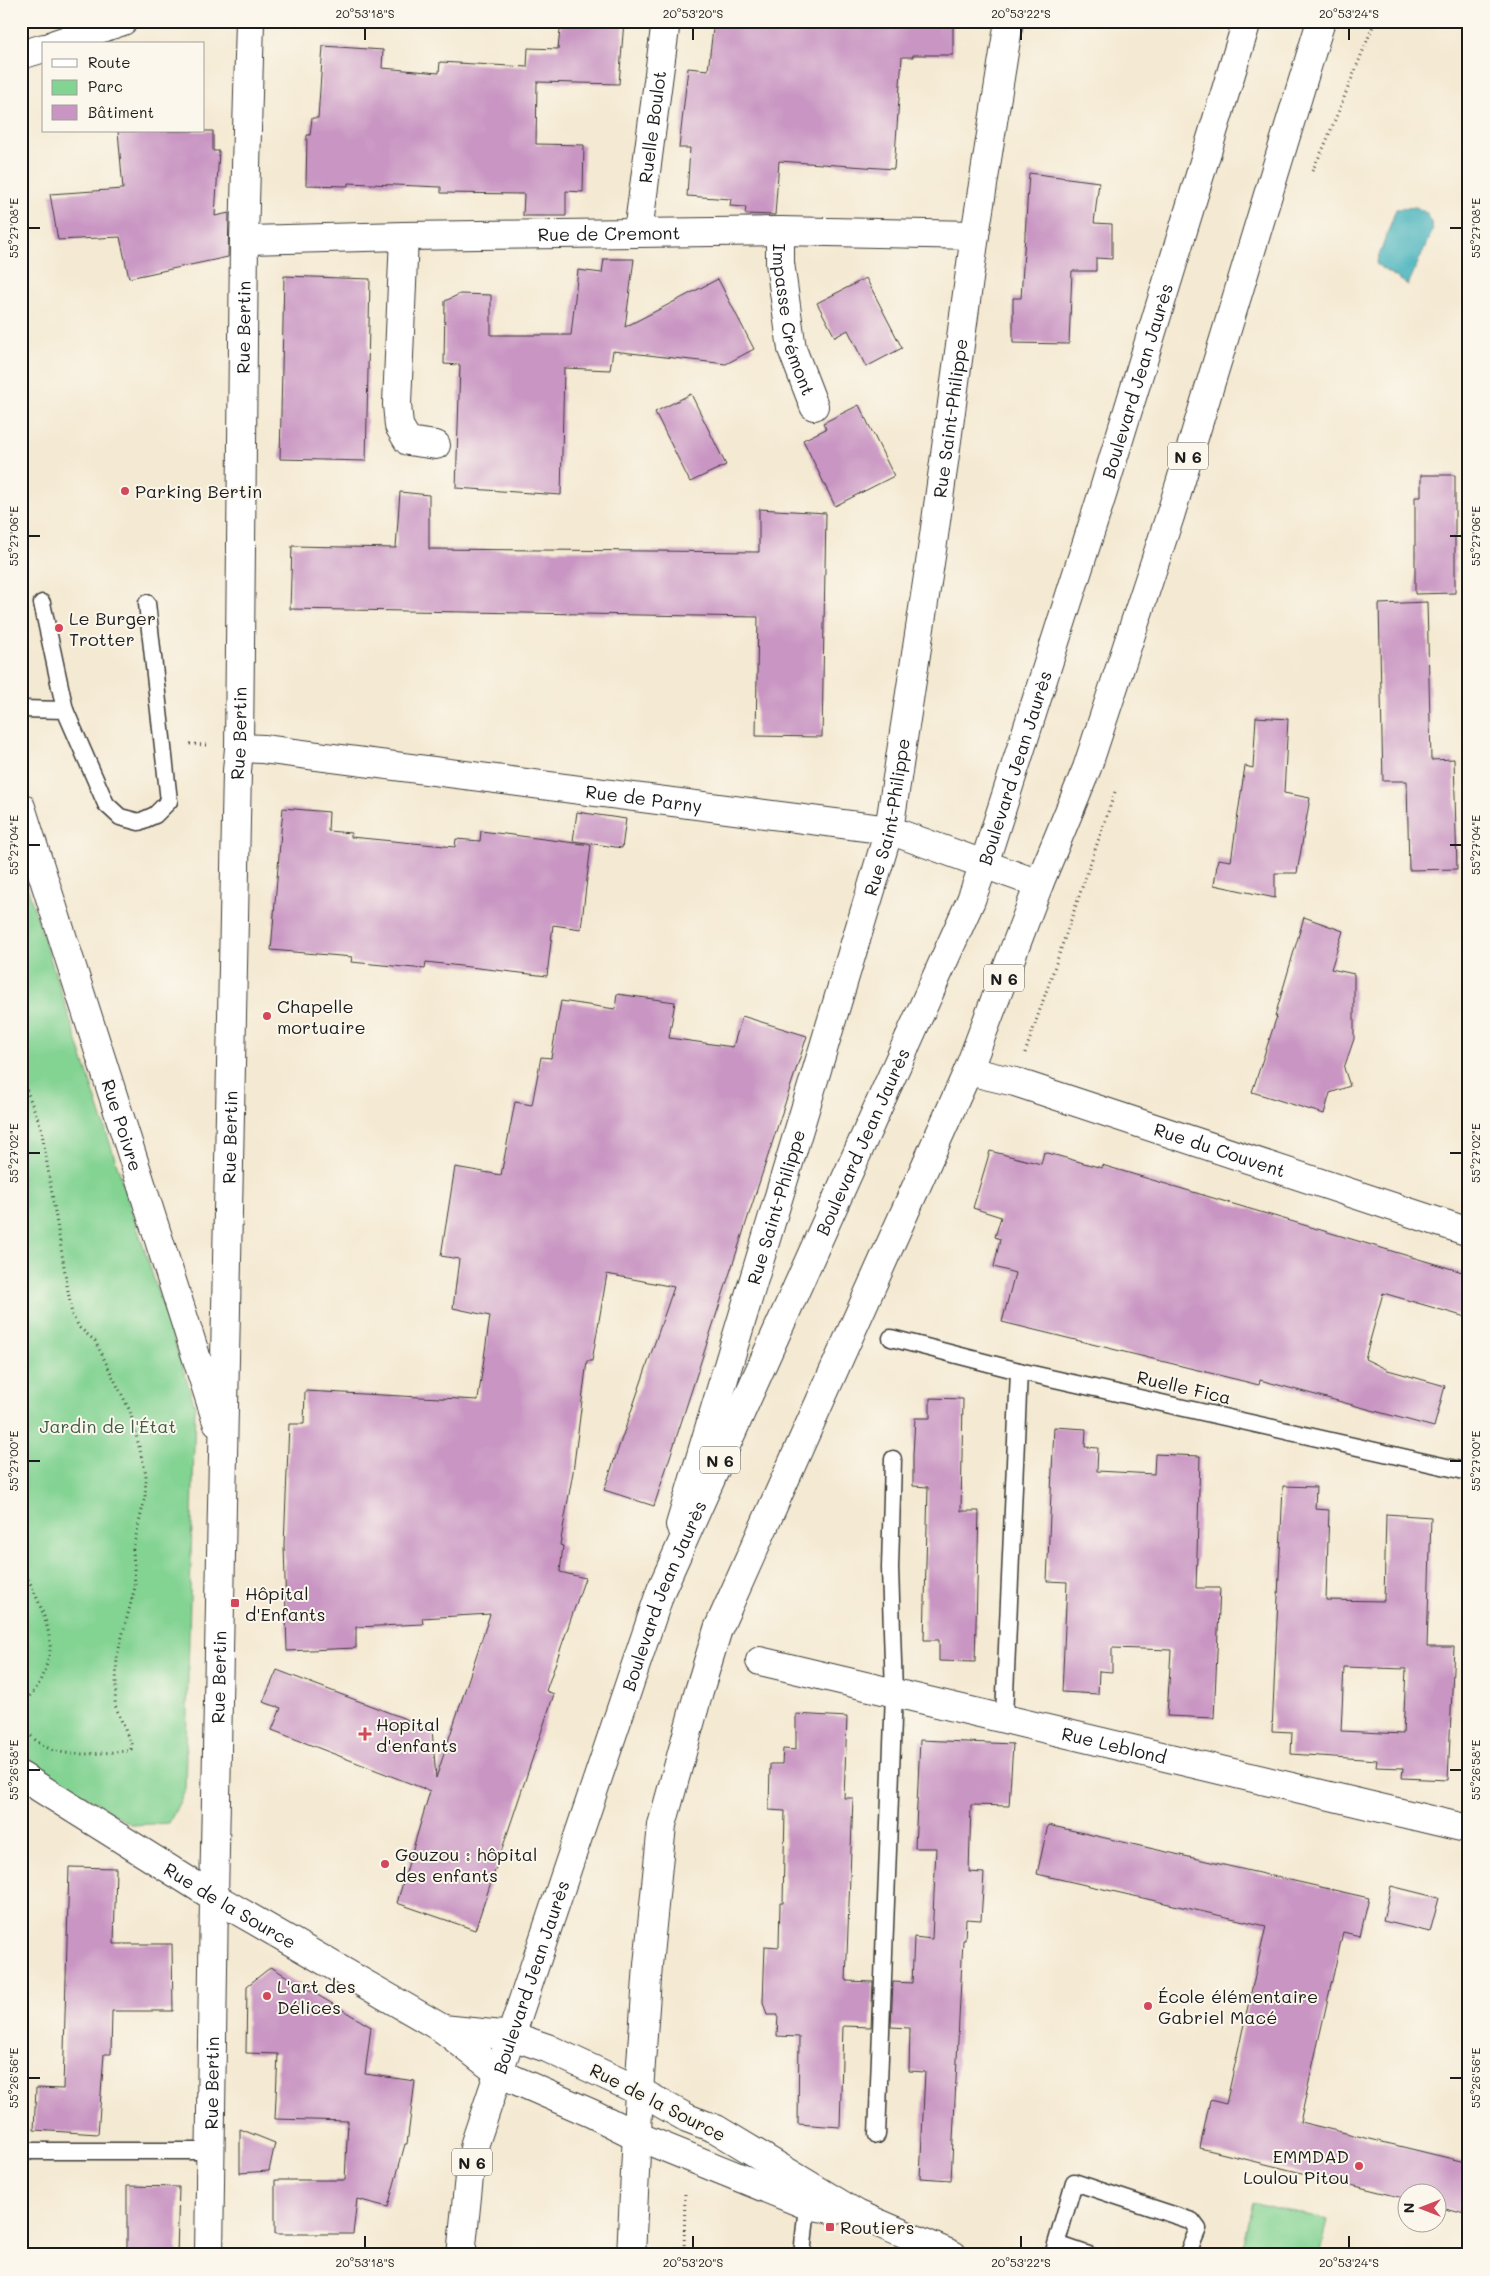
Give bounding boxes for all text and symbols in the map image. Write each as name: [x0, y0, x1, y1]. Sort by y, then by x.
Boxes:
text: 20°53'18"S: [335, 5, 395, 21]
text: 20°53'20"S: [663, 5, 723, 21]
text: 20°53'22"S: [991, 5, 1051, 21]
text: 20°53'24"S: [1319, 5, 1379, 21]
legend: [42, 42, 205, 132]
text: Route: [88, 52, 131, 72]
street label: Ruelle Boulot: [633, 69, 671, 185]
text: Parc: [88, 76, 123, 96]
text: Bâtiment: [88, 102, 154, 122]
text: 55°27'08"E: [5, 198, 21, 258]
text: 55°27'08"E: [1467, 198, 1483, 258]
street label: Rue de Cremont: [537, 220, 680, 246]
street label: Impasse Crémont: [768, 243, 821, 399]
street label: Boulevard Jean Jaurès: [1096, 280, 1178, 481]
street label: Rue Bertin: [231, 281, 256, 374]
street label: Rue Saint-Philippe: [927, 337, 973, 500]
road number: N 6: [1168, 442, 1208, 470]
place label: Parking Bertin: [135, 479, 262, 503]
marker: Parking Bertin: [119, 485, 131, 497]
text: 55°27'06"E: [5, 506, 21, 566]
text: 55°27'06"E: [1467, 506, 1483, 566]
place label: Le Burger Trotter: [69, 606, 156, 651]
marker: Le Burger Trotter: [53, 622, 65, 634]
street label: Boulevard Jean Jaurès: [972, 668, 1057, 868]
street label: Rue Bertin: [225, 687, 252, 780]
street label: Rue Saint-Philippe: [858, 737, 915, 899]
street label: Rue de Parny: [584, 779, 704, 818]
text: 55°27'04"E: [5, 815, 21, 875]
text: 55°27'04"E: [1467, 815, 1483, 875]
road number: N 6: [984, 964, 1024, 991]
place label: Chapelle mortuaire: [277, 994, 366, 1039]
marker: Chapelle mortuaire: [261, 1010, 273, 1022]
street label: Boulevard Jean Jaurès: [810, 1044, 915, 1239]
street label: Rue Poivre: [97, 1076, 148, 1174]
street label: Rue Bertin: [217, 1090, 242, 1184]
street label: Rue du Couvent: [1151, 1117, 1289, 1183]
text: 55°27'02"E: [5, 1123, 21, 1183]
text: 55°27'02"E: [1467, 1123, 1483, 1183]
street label: Rue Saint-Philippe: [741, 1127, 810, 1288]
street label: Ruelle Fica: [1135, 1365, 1233, 1409]
park label: Jardin de l'État: [40, 1414, 176, 1438]
text: 55°27'00"E: [5, 1431, 21, 1491]
text: 55°27'00"E: [1467, 1431, 1483, 1491]
road number: N 6: [700, 1446, 740, 1474]
street label: Boulevard Jean Jaurès: [616, 1497, 712, 1694]
place label: Hôpital d'Enfants: [245, 1581, 326, 1626]
marker: Hôpital d'Enfants: [229, 1597, 241, 1609]
street label: Rue Bertin: [206, 1630, 231, 1724]
place label: Hopital d'enfants: [376, 1712, 457, 1757]
street label: Rue Leblond: [1059, 1721, 1169, 1769]
marker: Hopital d'enfants: [358, 1727, 372, 1741]
text: 55°26'58"E: [5, 1740, 21, 1800]
text: 55°26'58"E: [1467, 1740, 1483, 1800]
place label: Gouzou : hôpital des enfants: [395, 1842, 538, 1887]
street label: Rue de la Source: [160, 1857, 301, 1954]
marker: Gouzou : hôpital des enfants: [379, 1858, 391, 1870]
street label: Boulevard Jean Jaurès: [487, 1877, 574, 2077]
place label: L'art des Délices: [277, 1974, 356, 2019]
place label: École élémentaire Gabriel Macé: [1158, 1984, 1318, 2029]
marker: L'art des Délices: [261, 1990, 273, 2002]
marker: École élémentaire Gabriel Macé: [1142, 2000, 1154, 2012]
street label: Rue Bertin: [199, 2036, 224, 2130]
text: 55°26'56"E: [5, 2048, 21, 2108]
text: 55°26'56"E: [1467, 2048, 1483, 2108]
street label: Rue de la Source: [586, 2057, 730, 2147]
place label: EMMDAD Loulou Pitou: [1243, 2144, 1349, 2189]
road number: N 6: [452, 2148, 492, 2176]
marker: EMMDAD Loulou Pitou: [1353, 2160, 1365, 2172]
north arrow: [1398, 2184, 1448, 2234]
text: N: [1399, 2203, 1418, 2213]
place label: Routiers: [840, 2215, 914, 2239]
marker: Routiers: [824, 2221, 836, 2233]
text: 20°53'18"S: [335, 2254, 395, 2270]
text: 20°53'20"S: [663, 2254, 723, 2270]
text: 20°53'22"S: [991, 2254, 1051, 2270]
text: 20°53'24"S: [1319, 2254, 1379, 2270]

